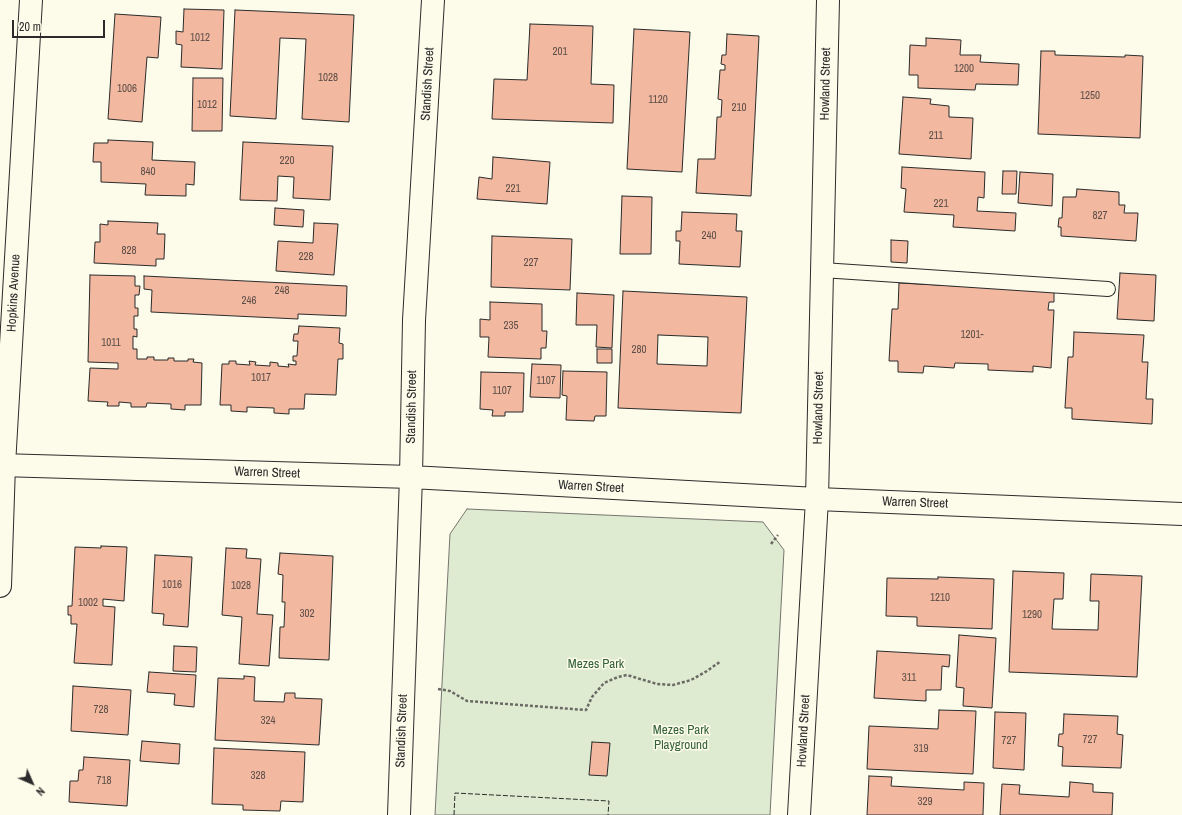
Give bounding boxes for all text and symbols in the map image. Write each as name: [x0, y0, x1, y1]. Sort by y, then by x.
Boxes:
scale bar: [14, 12, 107, 38]
text: 20 m: [19, 19, 41, 35]
house number: 1012: [190, 31, 210, 45]
house number: 201: [552, 45, 568, 59]
street label: Standish Street: [418, 47, 438, 121]
street label: Howland Street: [818, 47, 834, 121]
house number: 1200: [954, 62, 974, 76]
house number: 1028: [318, 71, 338, 85]
house number: 1006: [117, 82, 137, 96]
house number: 1250: [1080, 89, 1100, 103]
house number: 1120: [648, 93, 668, 107]
house number: 1012: [197, 98, 217, 112]
house number: 210: [731, 101, 747, 115]
house number: 211: [929, 129, 943, 143]
house number: 220: [279, 154, 295, 168]
house number: 840: [140, 165, 156, 179]
house number: 221: [505, 182, 521, 196]
house number: 221: [933, 197, 949, 211]
house number: 827: [1092, 209, 1108, 223]
house number: 240: [701, 229, 717, 243]
house number: 828: [121, 244, 137, 258]
house number: 228: [298, 250, 314, 264]
street label: Hopkins Avenue: [4, 254, 24, 332]
house number: 227: [523, 256, 539, 270]
house number: 248: [274, 284, 290, 298]
house number: 246: [241, 294, 257, 308]
house number: 235: [503, 319, 519, 333]
house number: 1201-: [960, 328, 984, 342]
house number: 1011: [101, 336, 121, 350]
house number: 280: [631, 343, 647, 357]
street label: Standish Street: [404, 370, 420, 444]
house number: 1017: [251, 371, 271, 385]
street label: Howland Street: [811, 371, 827, 445]
house number: 1107: [536, 374, 556, 388]
house number: 1107: [492, 384, 512, 398]
street label: Warren Street: [234, 464, 300, 482]
street label: Warren Street: [558, 477, 624, 497]
street label: Warren Street: [882, 494, 948, 512]
house number: 1016: [162, 578, 182, 592]
house number: 1028: [231, 579, 251, 593]
house number: 1210: [930, 591, 950, 605]
house number: 1002: [78, 596, 98, 610]
house number: 302: [299, 607, 315, 621]
house number: 1290: [1022, 608, 1042, 622]
park label: Mezes Park: [568, 657, 624, 673]
house number: 311: [902, 671, 916, 685]
street label: Standish Street: [393, 694, 411, 768]
street label: Howland Street: [794, 694, 814, 768]
house number: 728: [93, 703, 109, 717]
house number: 324: [260, 714, 276, 728]
park label: Mezes Park Playground: [653, 723, 709, 754]
house number: 727: [1082, 733, 1098, 747]
house number: 727: [1001, 734, 1017, 748]
house number: 319: [913, 742, 929, 756]
north arrow: [12, 763, 52, 803]
house number: 328: [250, 769, 266, 783]
house number: 718: [96, 774, 112, 788]
text: N: [33, 784, 48, 799]
house number: 329: [917, 795, 933, 809]

